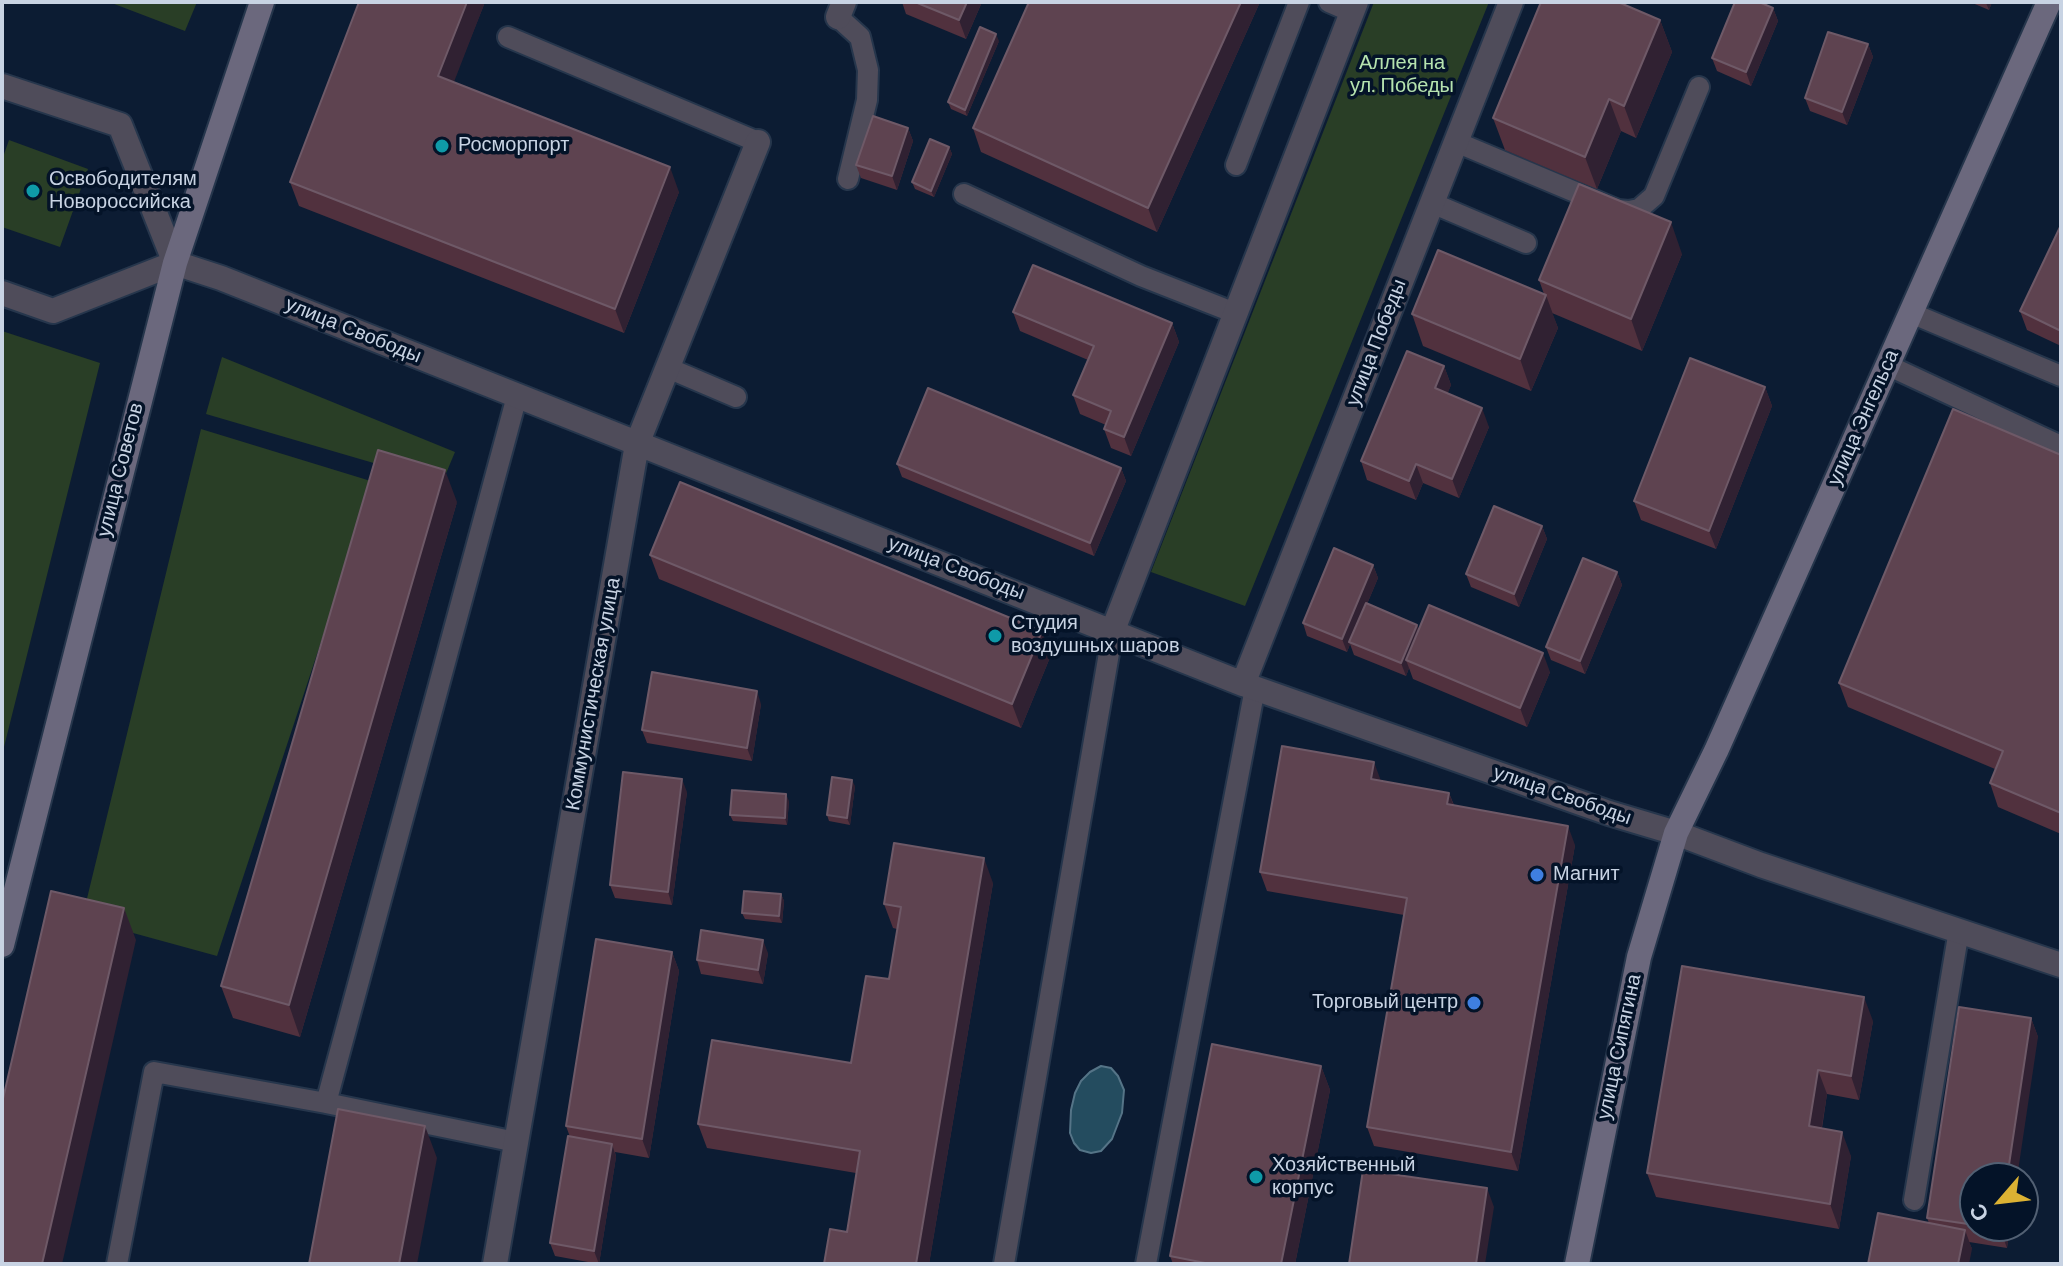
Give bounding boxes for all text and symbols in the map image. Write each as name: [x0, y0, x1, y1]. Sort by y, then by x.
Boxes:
park label: Аллея на ул. Победы: [1350, 52, 1454, 99]
place label: Росморпорт: [458, 134, 569, 158]
marker: Росморпорт: [433, 137, 451, 155]
place label: Освободителям Новороссийска: [49, 168, 197, 215]
marker: Освободителям Новороссийска: [24, 182, 42, 200]
street label: улица Победы: [1342, 276, 1412, 410]
street label: улица Свободы: [282, 293, 424, 369]
street label: улица Энгельса: [1823, 346, 1905, 490]
street label: улица Советов: [93, 400, 149, 540]
street label: улица Свободы: [884, 532, 1028, 606]
street label: Коммунистическая улица: [562, 576, 626, 812]
place label: Студия воздушных шаров: [1011, 612, 1180, 659]
marker: Студия воздушных шаров: [986, 627, 1004, 645]
street label: улица Свободы: [1490, 761, 1634, 831]
place label: Магнит: [1553, 863, 1620, 887]
marker: Магнит: [1528, 866, 1546, 884]
street label: улица Сипягина: [1593, 972, 1647, 1122]
place label: Торговый центр: [1312, 991, 1458, 1015]
marker: Торговый центр: [1465, 994, 1483, 1012]
place label: Хозяйственный корпус: [1272, 1154, 1416, 1201]
north arrow: [1959, 1162, 2039, 1242]
marker: Хозяйственный корпус: [1247, 1168, 1265, 1186]
text: С: [1963, 1199, 1996, 1226]

